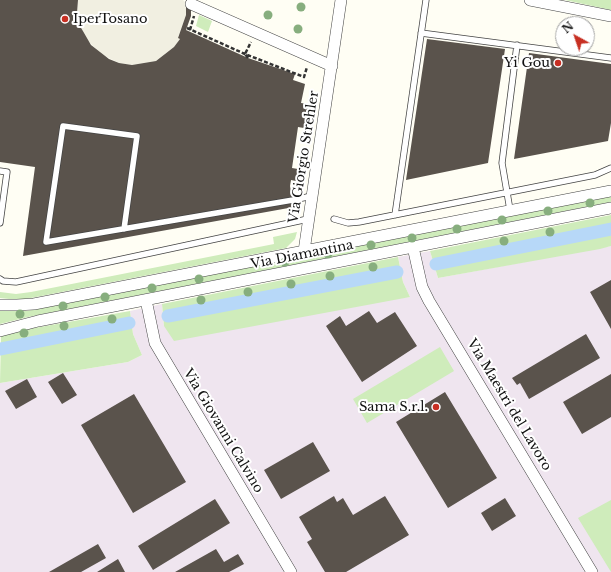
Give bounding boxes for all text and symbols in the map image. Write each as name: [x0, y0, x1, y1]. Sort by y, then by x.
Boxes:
place label: IperTosano: [73, 11, 148, 27]
marker: IperTosano: [60, 14, 70, 24]
north arrow: [555, 16, 595, 56]
text: N: [559, 19, 576, 36]
place label: Yi Gou: [504, 55, 550, 71]
marker: Yi Gou: [553, 58, 563, 68]
street label: Via Giorgio Strehler: [286, 90, 322, 224]
street label: Via Diamantina: [249, 237, 355, 273]
street label: Via Maestri del Lavoro: [464, 336, 554, 474]
street label: Via Giovanni Calvino: [180, 366, 266, 496]
place label: Sama S.r.l.: [359, 399, 428, 415]
marker: Sama S.r.l.: [431, 402, 441, 412]

